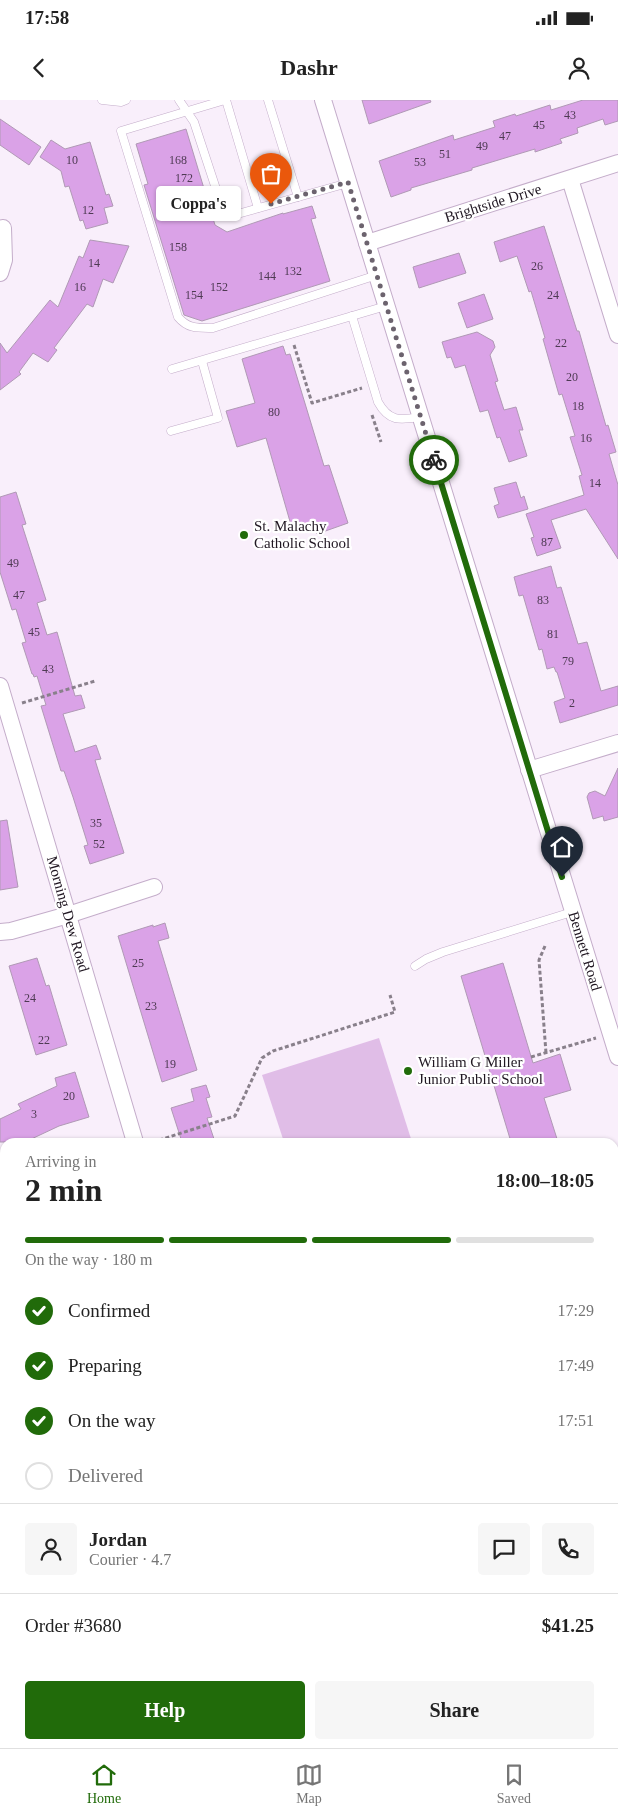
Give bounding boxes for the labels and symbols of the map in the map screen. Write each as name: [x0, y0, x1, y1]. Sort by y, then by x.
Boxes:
house number: 43: [564, 108, 576, 122]
house number: 45: [533, 118, 545, 132]
house number: 47: [499, 129, 511, 143]
house number: 49: [476, 139, 488, 153]
house number: 51: [439, 147, 451, 161]
house number: 10: [66, 153, 78, 167]
house number: 168: [169, 153, 187, 167]
pin: [250, 153, 292, 204]
house number: 53: [414, 155, 426, 169]
house number: 172: [175, 171, 193, 185]
street label: Brightside Drive: [443, 181, 544, 225]
callout: Coppa's: [156, 186, 241, 222]
house number: 12: [82, 203, 94, 217]
house number: 158: [169, 240, 187, 254]
house number: 14: [88, 256, 100, 270]
house number: 26: [531, 259, 543, 273]
house number: 132: [284, 264, 302, 278]
house number: 144: [258, 269, 276, 283]
house number: 16: [74, 280, 86, 294]
house number: 152: [210, 280, 228, 294]
house number: 154: [185, 288, 203, 302]
house number: 24: [547, 288, 559, 302]
house number: 22: [555, 336, 567, 350]
house number: 20: [566, 370, 578, 384]
house number: 18: [572, 399, 584, 413]
house number: 80: [268, 405, 280, 419]
house number: 16: [580, 431, 592, 445]
courier: [409, 435, 459, 485]
house number: 14: [589, 476, 601, 490]
place label: St. Malachy Catholic School: [254, 518, 350, 551]
marker: St. Malachy Catholic School: [238, 529, 250, 541]
house number: 87: [541, 535, 553, 549]
house number: 49: [7, 556, 19, 570]
house number: 47: [13, 588, 25, 602]
house number: 83: [537, 593, 549, 607]
house number: 45: [28, 625, 40, 639]
house number: 81: [547, 627, 559, 641]
house number: 79: [562, 654, 574, 668]
house number: 43: [42, 662, 54, 676]
house number: 2: [569, 696, 575, 710]
house number: 35: [90, 816, 102, 830]
pin: [541, 826, 583, 877]
house number: 52: [93, 837, 105, 851]
street label: Morning Dew Road: [44, 854, 92, 974]
street label: Bennett Road: [565, 909, 605, 993]
house number: 25: [132, 956, 144, 970]
house number: 24: [24, 991, 36, 1005]
house number: 23: [145, 999, 157, 1013]
house number: 22: [38, 1033, 50, 1047]
place label: William G Miller Junior Public School: [418, 1054, 543, 1087]
house number: 19: [164, 1057, 176, 1071]
marker: William G Miller Junior Public School: [402, 1065, 414, 1077]
house number: 20: [63, 1089, 75, 1103]
house number: 3: [31, 1107, 37, 1121]

